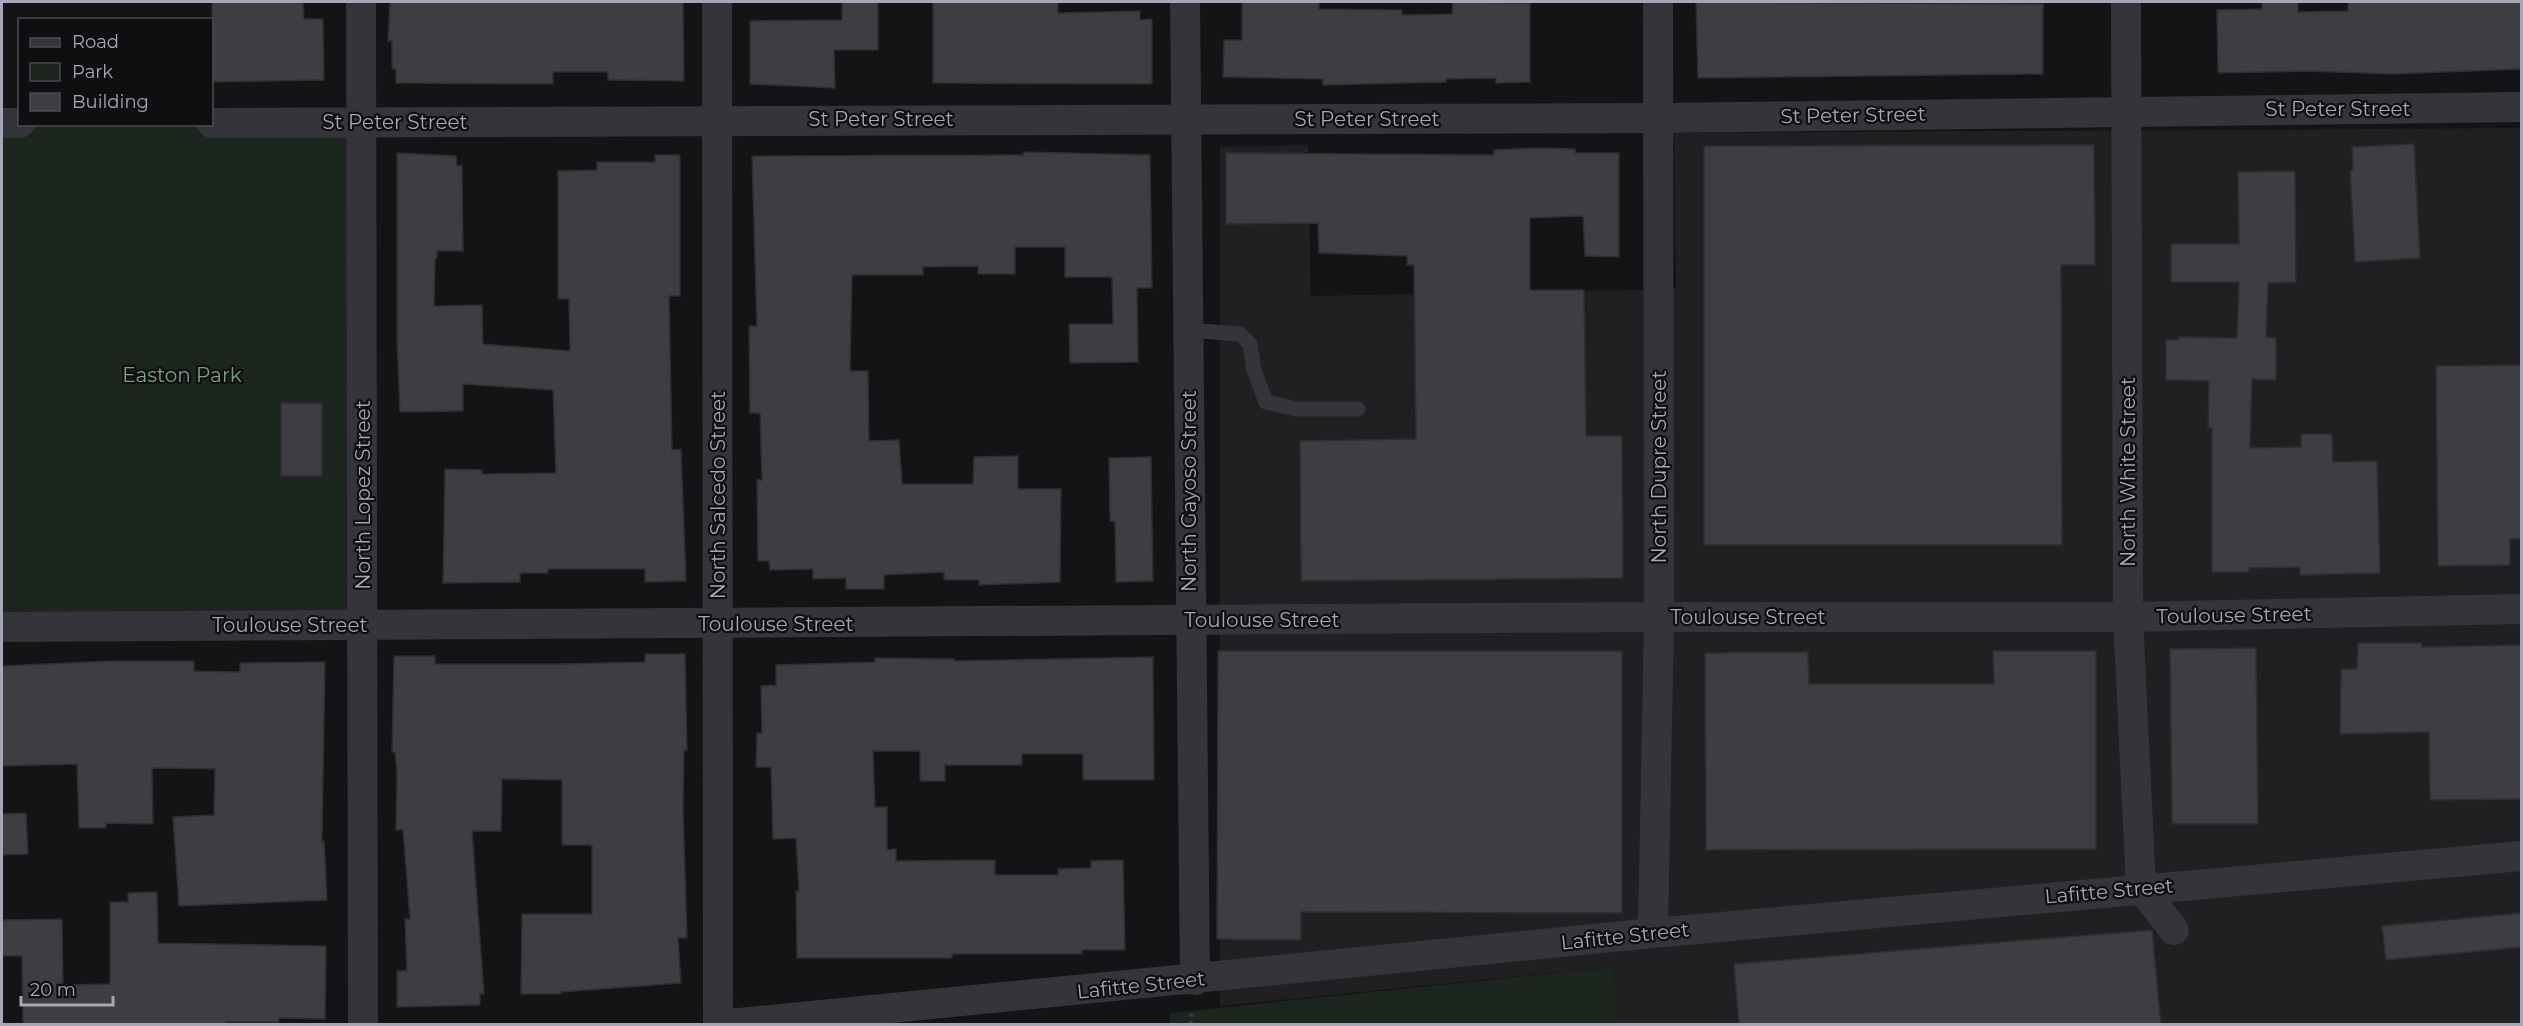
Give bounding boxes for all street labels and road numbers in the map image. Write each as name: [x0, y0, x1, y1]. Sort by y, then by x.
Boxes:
street label: St Peter Street: [2265, 97, 2411, 121]
street label: St Peter Street: [1780, 102, 1926, 128]
street label: St Peter Street: [808, 107, 954, 131]
street label: St Peter Street: [1294, 107, 1440, 131]
street label: St Peter Street: [322, 110, 468, 134]
street label: North Dupre Street: [1647, 370, 1671, 564]
street label: North White Street: [2116, 377, 2140, 567]
street label: North Gayoso Street: [1177, 390, 1201, 592]
street label: North Salcedo Street: [706, 391, 730, 599]
street label: North Lopez Street: [351, 400, 375, 590]
street label: Toulouse Street: [2156, 602, 2312, 628]
street label: Toulouse Street: [1670, 605, 1826, 629]
street label: Toulouse Street: [1184, 608, 1340, 632]
street label: Toulouse Street: [698, 612, 854, 636]
street label: Toulouse Street: [212, 613, 368, 637]
street label: Lafitte Street: [2044, 873, 2174, 909]
street label: Lafitte Street: [1560, 917, 1690, 955]
street label: Lafitte Street: [1076, 966, 1206, 1004]

